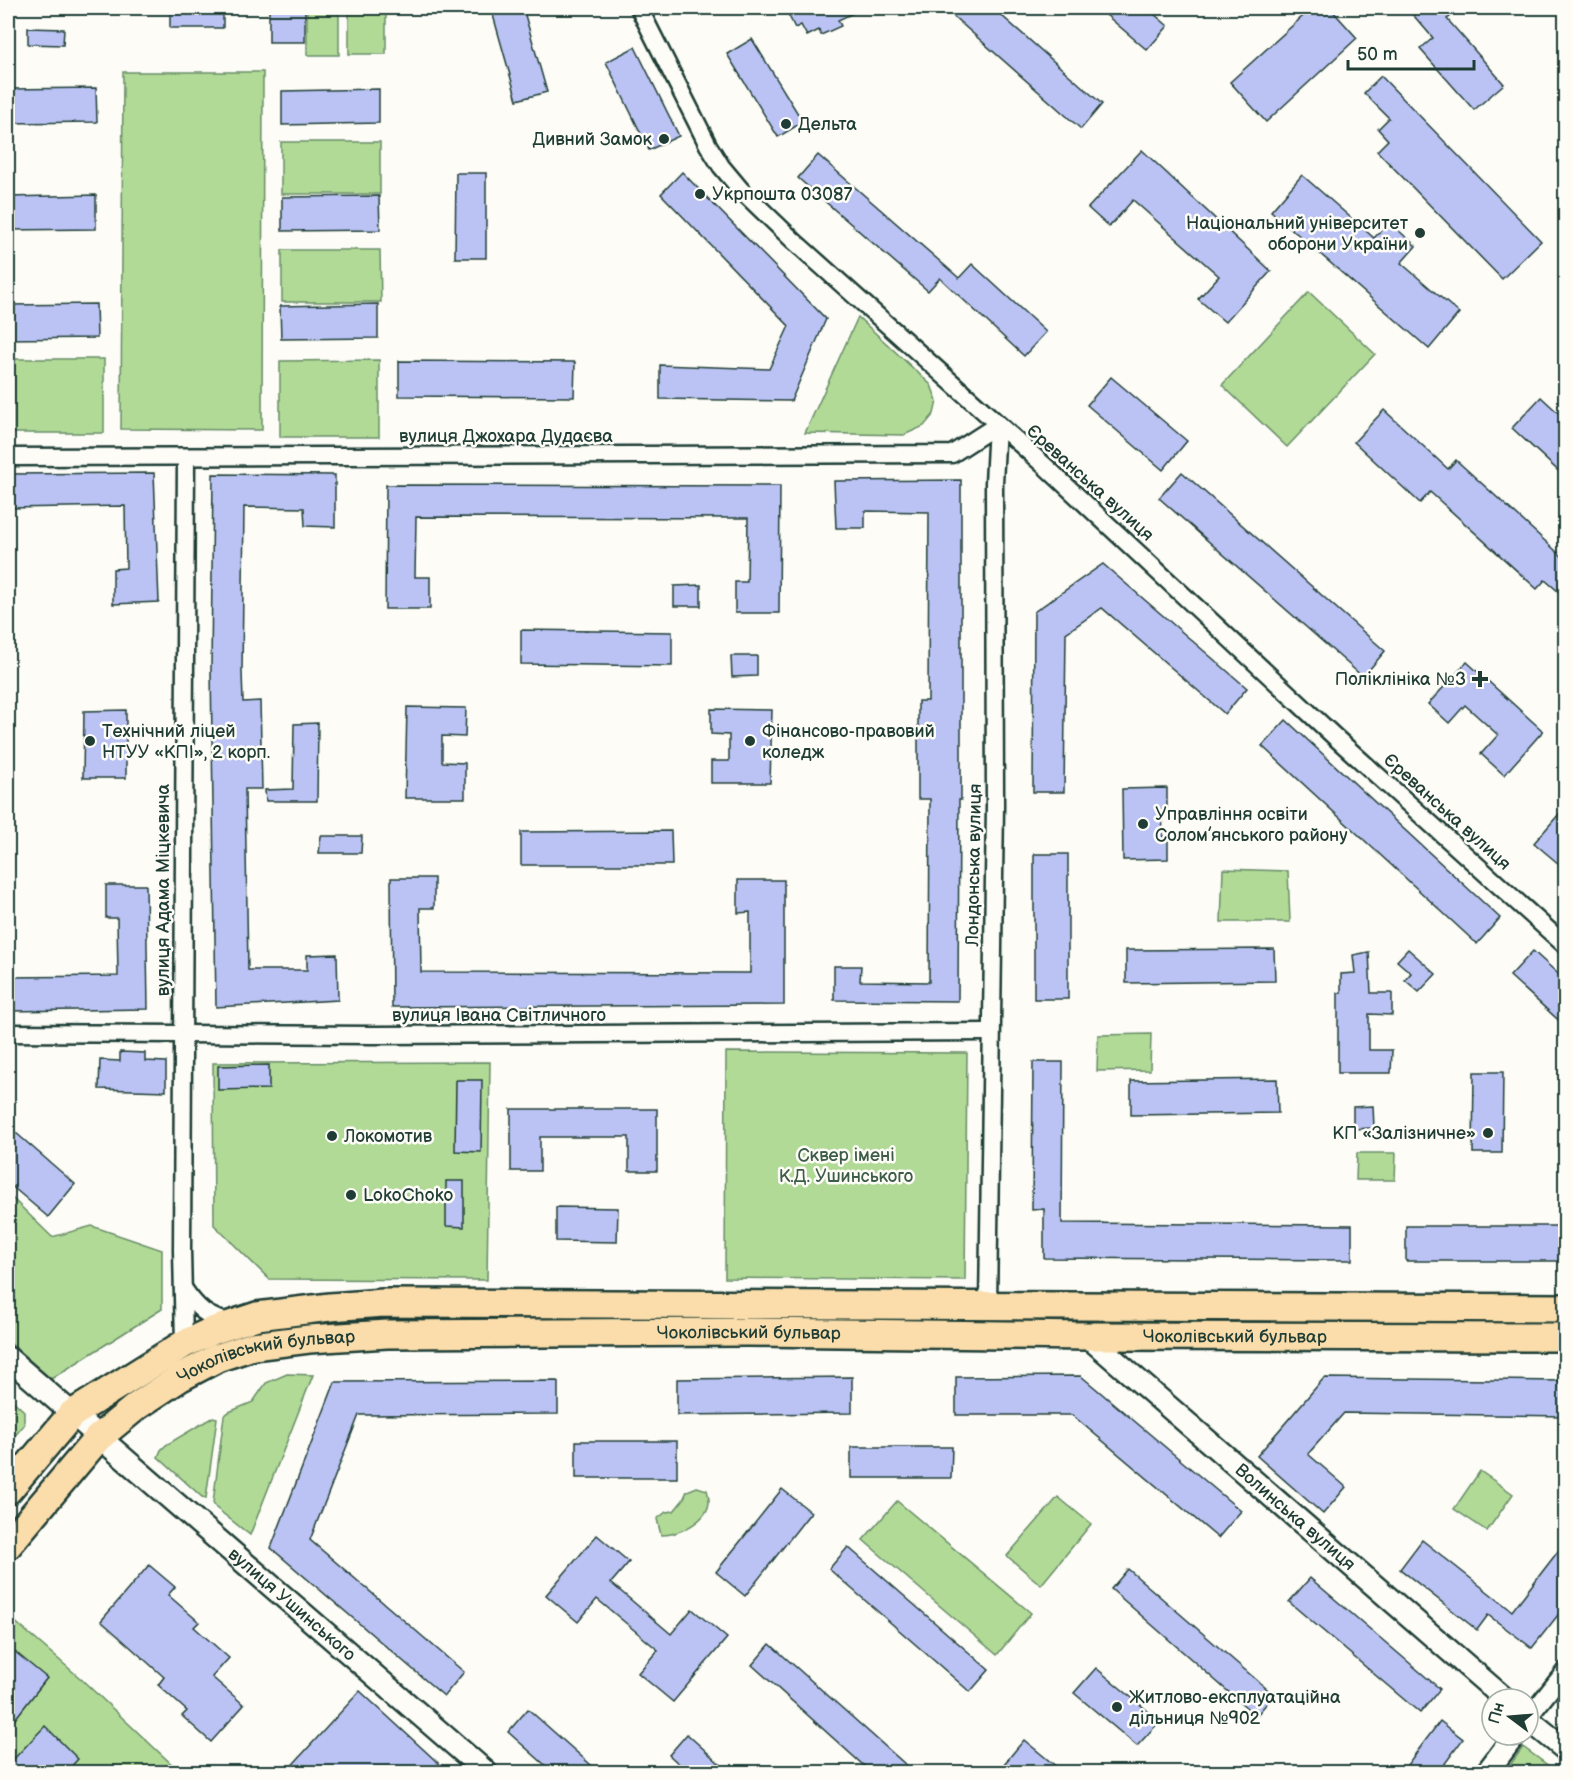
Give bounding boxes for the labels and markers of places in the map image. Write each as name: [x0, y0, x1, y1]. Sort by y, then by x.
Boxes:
place label: Дельта: [798, 114, 857, 135]
marker: Дельта: [779, 117, 793, 131]
place label: Дивний Замок: [532, 129, 652, 150]
marker: Дивний Замок: [657, 132, 671, 146]
place label: Укрпошта 03087: [712, 184, 852, 205]
marker: Укрпошта 03087: [693, 187, 707, 201]
place label: Національний університет оборони України: [1186, 213, 1409, 255]
marker: Національний університет оборони України: [1413, 226, 1427, 240]
place label: Поліклініка №3: [1335, 669, 1466, 690]
marker: Поліклініка №3: [1471, 670, 1489, 688]
place label: Технічний ліцей НТУУ «КПІ», 2 корп.: [102, 721, 270, 763]
place label: Фінансово-правовий коледж: [762, 721, 935, 763]
marker: Технічний ліцей НТУУ «КПІ», 2 корп.: [83, 734, 97, 748]
marker: Фінансово-правовий коледж: [743, 734, 757, 748]
place label: Управління освіти Солом’янського району: [1155, 804, 1348, 846]
marker: Управління освіти Солом’янського району: [1136, 817, 1150, 831]
place label: КП «Залізничне»: [1332, 1123, 1476, 1144]
place label: Локомотив: [343, 1126, 433, 1147]
marker: КП «Залізничне»: [1481, 1126, 1495, 1140]
marker: Локомотив: [325, 1129, 339, 1143]
place label: LokoChoko: [363, 1185, 454, 1206]
marker: LokoChoko: [344, 1188, 358, 1202]
place label: Житлово-експлуатаційна дільниця №902: [1129, 1687, 1341, 1729]
marker: Житлово-експлуатаційна дільниця №902: [1110, 1700, 1124, 1714]

